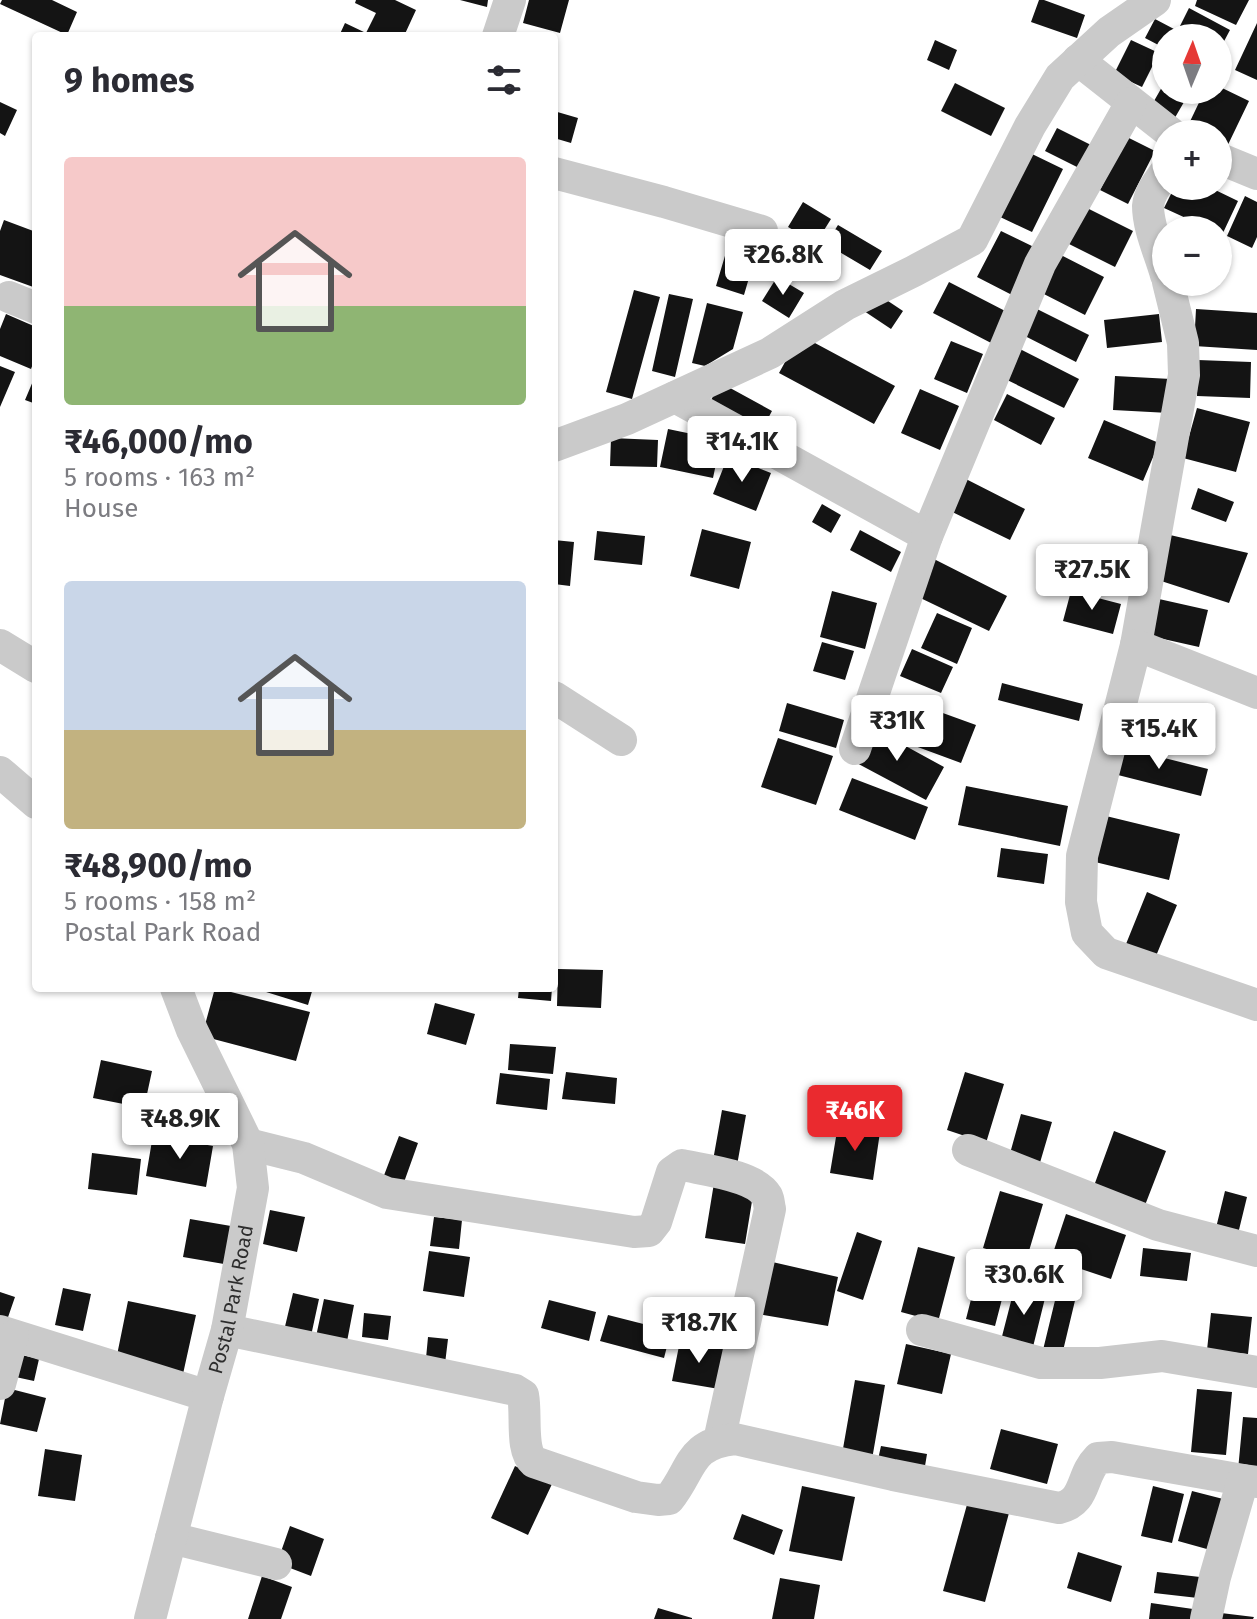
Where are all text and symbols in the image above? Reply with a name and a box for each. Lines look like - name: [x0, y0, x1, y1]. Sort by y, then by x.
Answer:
- north arrow: [1152, 24, 1232, 104]
- map controls: [1152, 24, 1232, 296]
- icon: filters: [482, 58, 526, 102]
- text: 9 homes: [64, 60, 195, 101]
- button: +: [1152, 120, 1232, 200]
- icon: home: [223, 209, 367, 353]
- button: −: [1152, 216, 1232, 296]
- pin: ₹26.8K: [718, 229, 848, 297]
- text: ₹26.8K: [743, 239, 823, 270]
- pin: ₹14.1K: [677, 416, 807, 484]
- text: ₹46,000/mo: [64, 421, 253, 462]
- text: ₹14.1K: [705, 426, 779, 457]
- text: 5 rooms · 163 m²: [64, 462, 255, 493]
- text: House: [64, 493, 138, 524]
- pin: ₹27.5K: [1027, 544, 1157, 612]
- text: ₹27.5K: [1054, 554, 1130, 585]
- icon: home: [223, 633, 367, 777]
- pin: ₹31K: [850, 695, 944, 763]
- pin: ₹15.4K: [1094, 703, 1224, 771]
- text: ₹31K: [869, 705, 925, 736]
- text: ₹15.4K: [1121, 713, 1197, 744]
- text: ₹48,900/mo: [64, 845, 252, 886]
- text: 5 rooms · 158 m²: [64, 886, 256, 917]
- text: Postal Park Road: [64, 917, 261, 948]
- pin: ₹46K: [808, 1085, 902, 1153]
- pin: ₹48.9K: [115, 1093, 245, 1161]
- text: ₹46K: [825, 1095, 885, 1126]
- text: ₹48.9K: [140, 1103, 220, 1134]
- street label: Postal Park Road: [203, 1223, 258, 1377]
- pin: ₹30.6K: [959, 1249, 1089, 1317]
- text: ₹30.6K: [984, 1259, 1064, 1290]
- pin: ₹18.7K: [634, 1297, 764, 1365]
- text: ₹18.7K: [661, 1307, 737, 1338]

